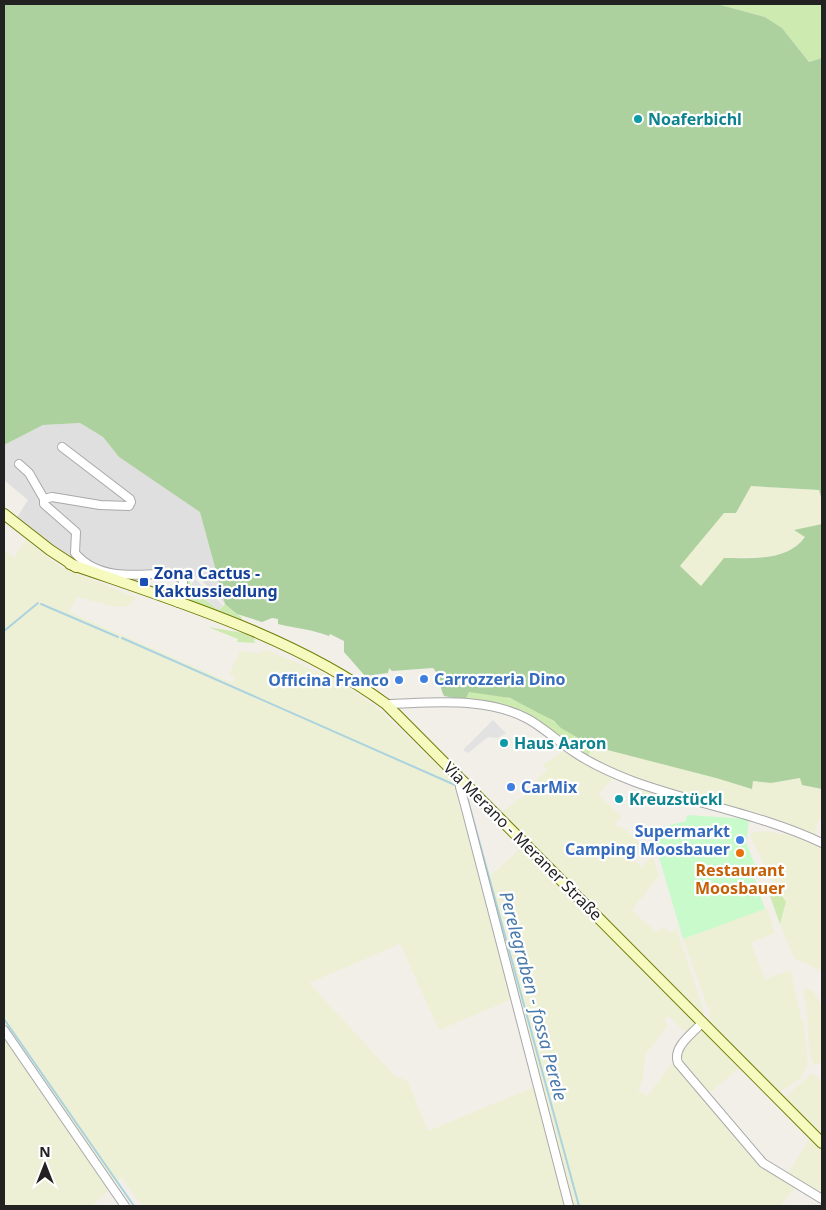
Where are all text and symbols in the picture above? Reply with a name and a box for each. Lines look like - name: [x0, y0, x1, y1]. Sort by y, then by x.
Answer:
- place label: Noaferbichl: [648, 108, 742, 130]
- marker: Noaferbichl: [632, 113, 644, 125]
- place label: Zona Cactus - Kaktussiedlung: [154, 562, 278, 602]
- marker: Zona Cactus - Kaktussiedlung: [138, 576, 150, 588]
- place label: Carrozzeria Dino: [434, 668, 566, 690]
- place label: Officina Franco: [268, 669, 389, 691]
- marker: Carrozzeria Dino: [418, 673, 430, 685]
- marker: Officina Franco: [393, 674, 405, 686]
- place label: Haus Aaron: [514, 732, 606, 754]
- marker: Haus Aaron: [498, 737, 510, 749]
- street label: Via Merano - Meraner Straße: [439, 757, 607, 925]
- place label: CarMix: [521, 776, 578, 798]
- marker: CarMix: [505, 781, 517, 793]
- place label: Kreuzstückl: [629, 788, 723, 810]
- marker: Kreuzstückl: [613, 793, 625, 805]
- place label: Supermarkt Camping Moosbauer: [565, 820, 730, 860]
- marker: Supermarkt Camping Moosbauer: [734, 834, 746, 846]
- marker: Restaurant Moosbauer: [734, 847, 746, 859]
- place label: Restaurant Moosbauer: [695, 859, 785, 899]
- water label: Perelegraben - fossa Perele: [494, 889, 574, 1103]
- north arrow: [20, 1140, 70, 1190]
- text: N: [39, 1142, 51, 1161]

